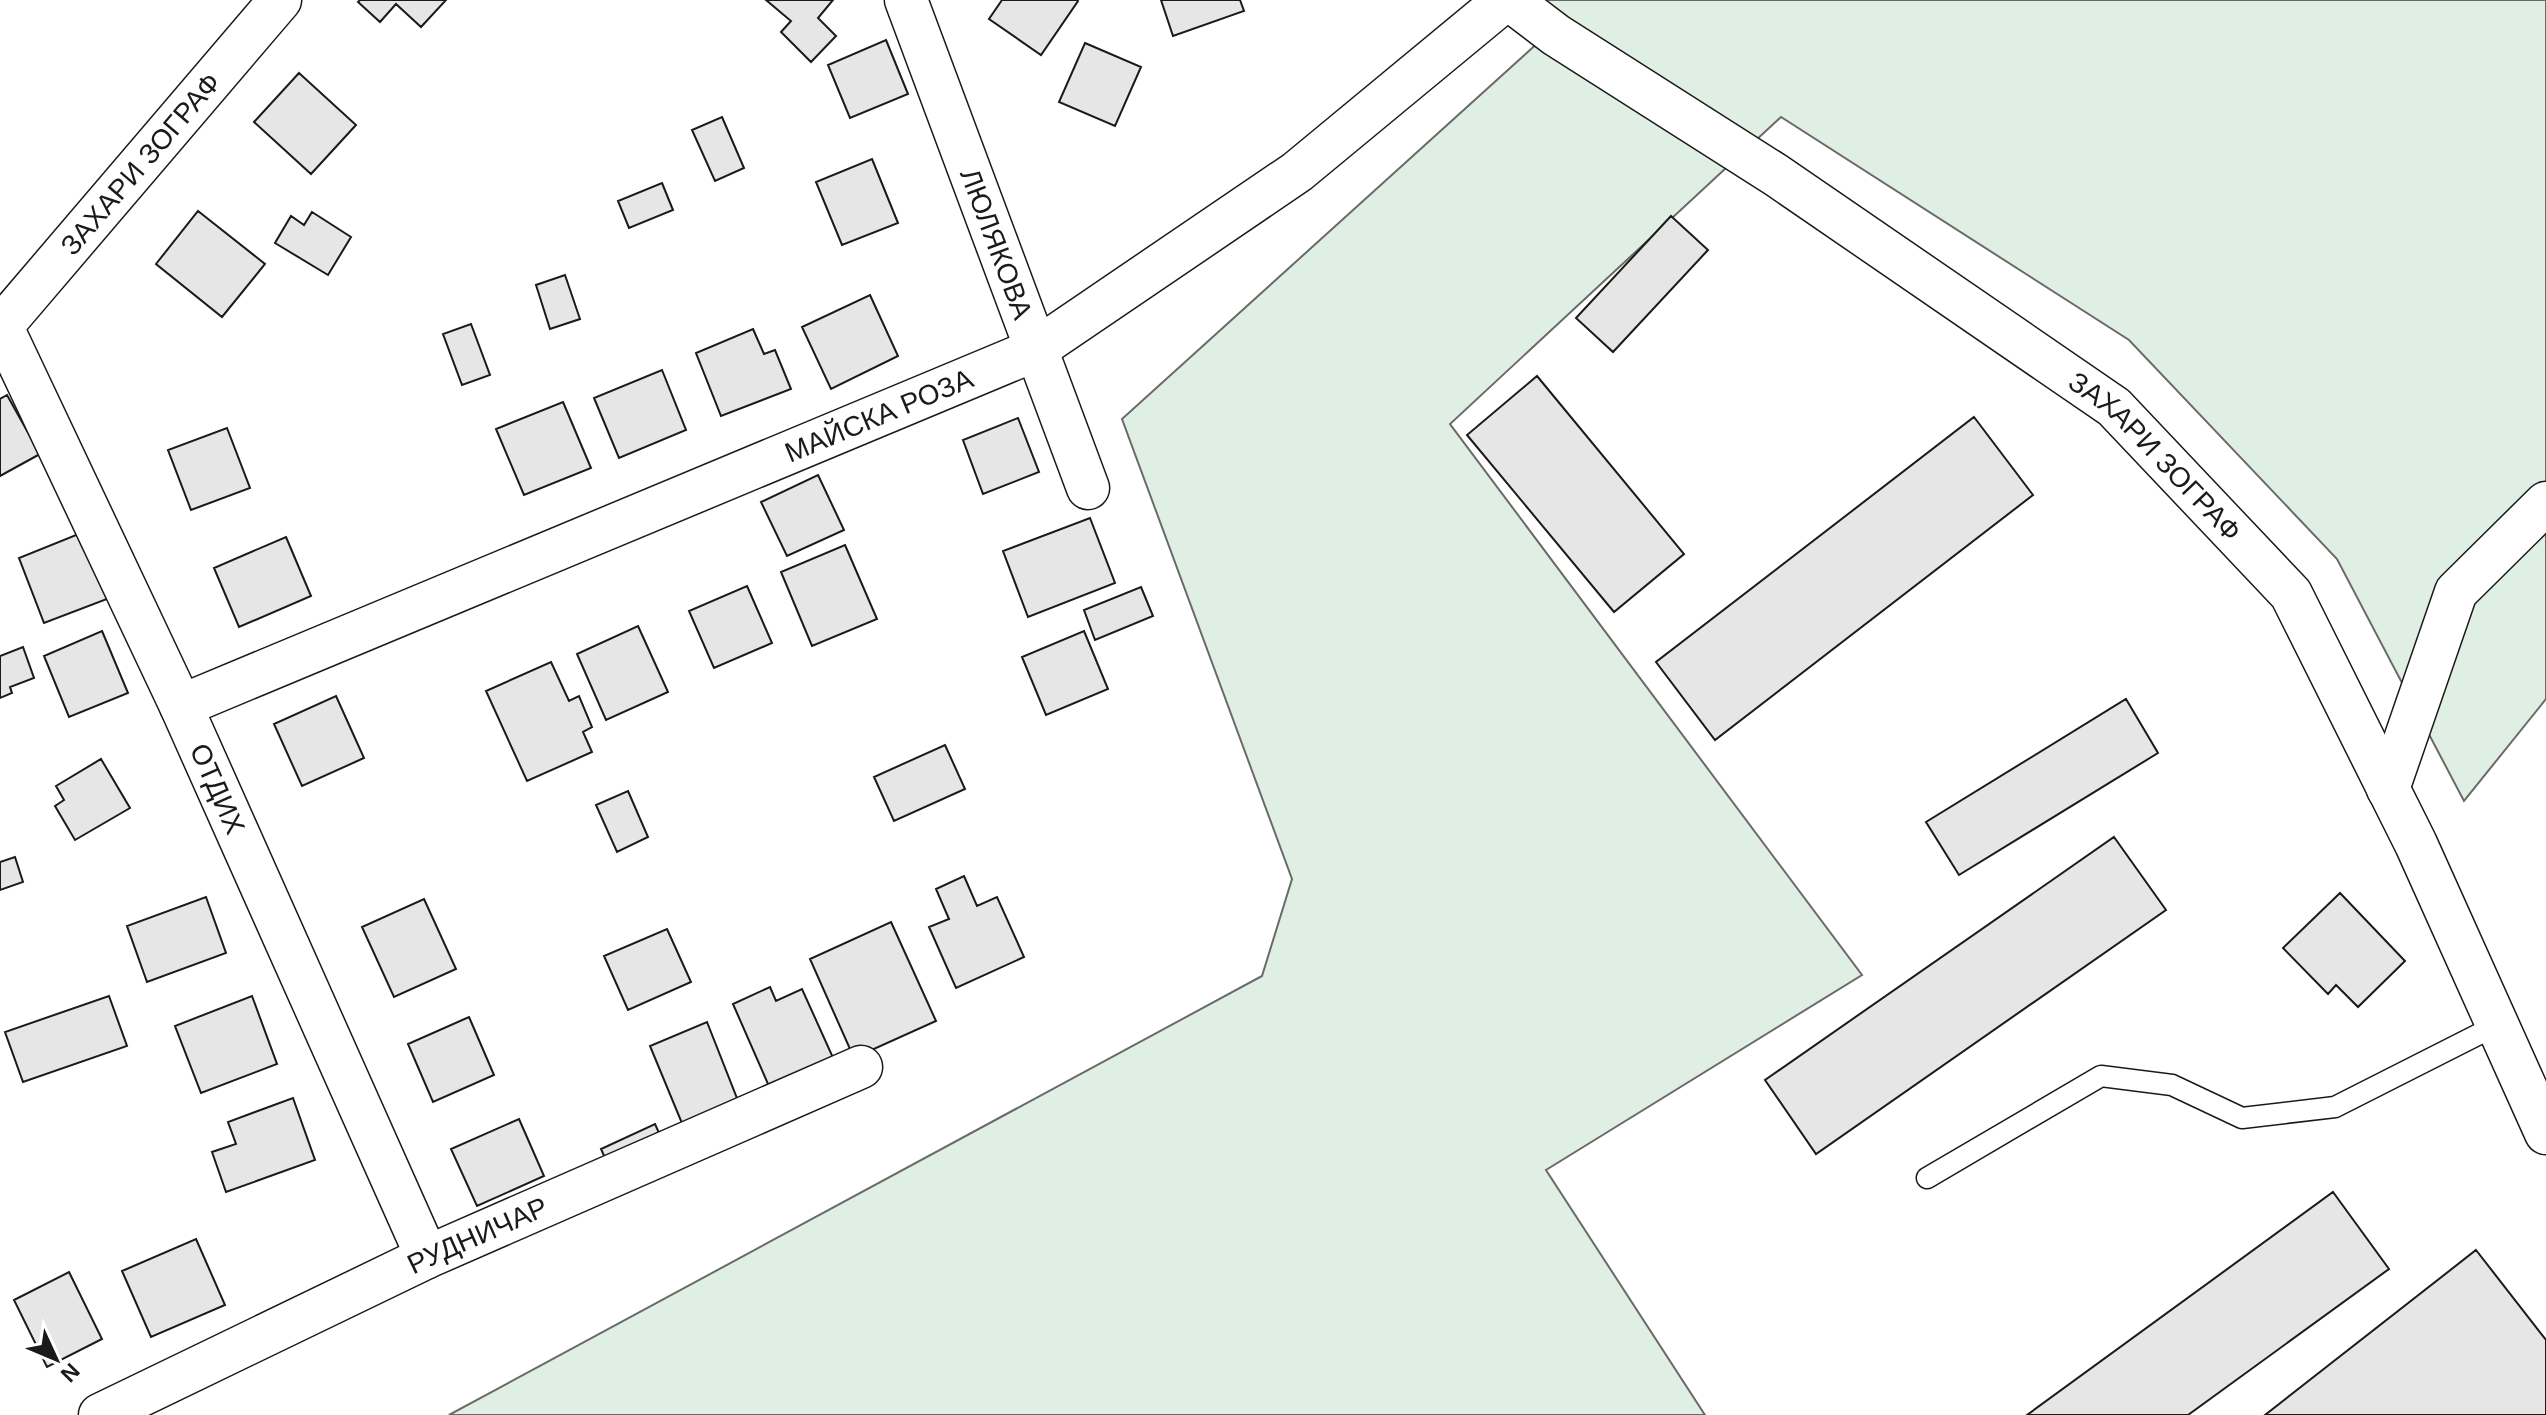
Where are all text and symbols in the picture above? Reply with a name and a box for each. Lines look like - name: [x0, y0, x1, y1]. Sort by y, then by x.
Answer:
- street label: ЗАХАРИ ЗОГРАФ: [54, 67, 226, 261]
- street label: ЛЮЛЯКОВА: [955, 164, 1039, 323]
- street label: МАЙСКА РОЗА: [780, 362, 978, 468]
- street label: ЗАХАРИ ЗОГРАФ: [2063, 365, 2248, 547]
- street label: ОТДИХ: [184, 738, 252, 839]
- street label: РУДНИЧАР: [402, 1191, 552, 1280]
- north arrow: [16, 1319, 96, 1399]
- text: N: [56, 1358, 85, 1387]

